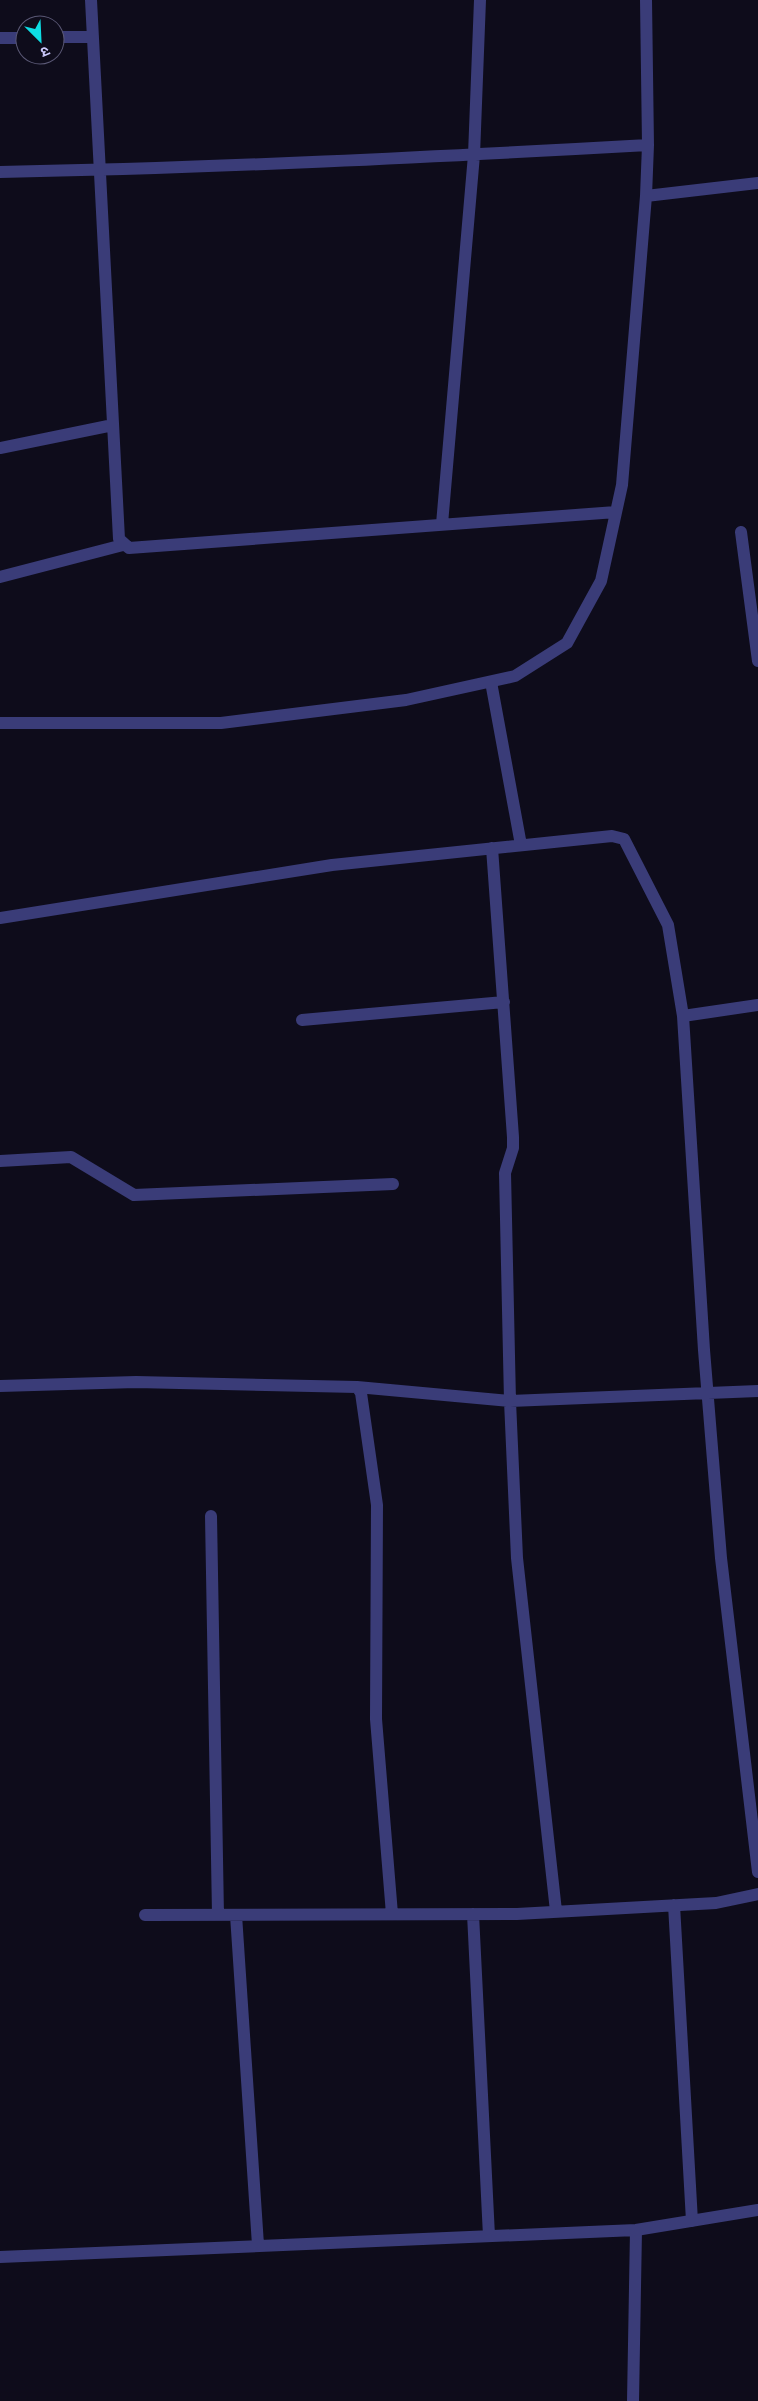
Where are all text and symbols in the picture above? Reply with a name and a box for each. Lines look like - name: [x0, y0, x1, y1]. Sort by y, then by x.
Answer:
- north arrow: [15, 15, 65, 65]
- text: उ: [37, 42, 52, 61]

